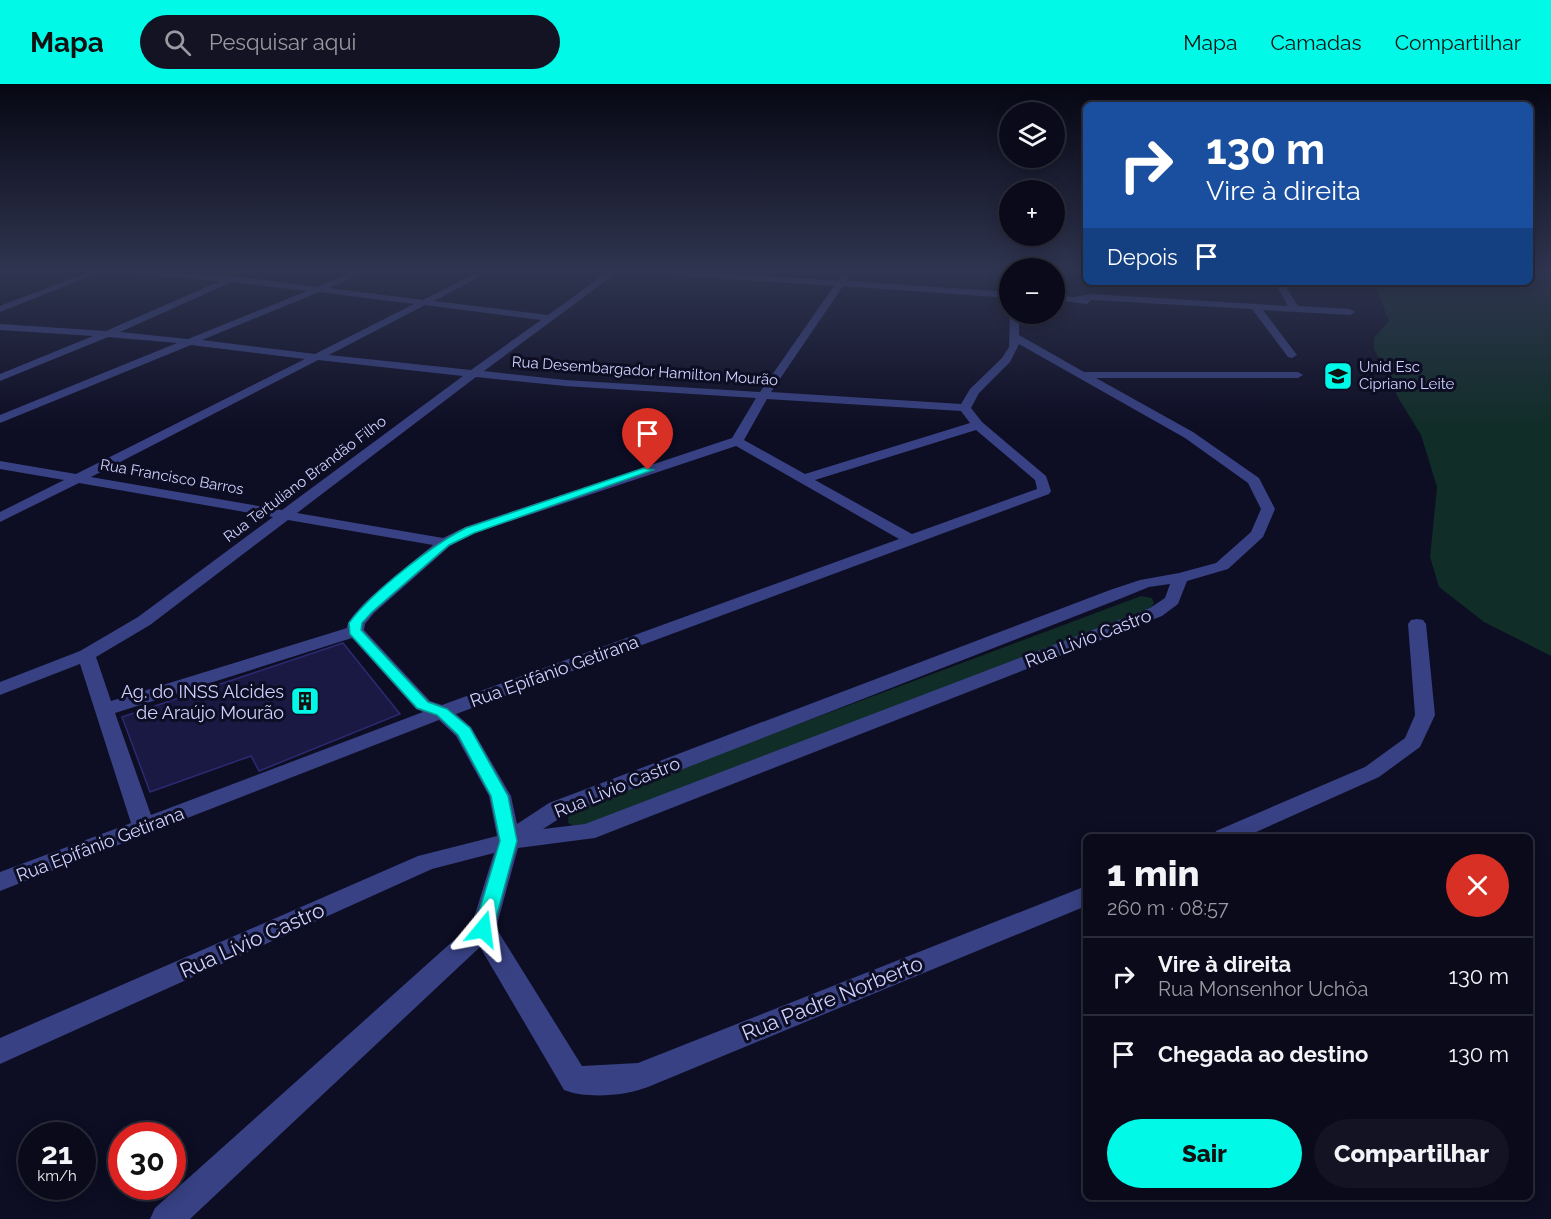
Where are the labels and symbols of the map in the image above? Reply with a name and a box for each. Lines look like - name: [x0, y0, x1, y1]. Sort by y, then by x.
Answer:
- street label: Rua Desembargador Hamilton Mourão: [511, 353, 779, 389]
- place label: Unid Esc Cipriano Leite: [1359, 358, 1455, 393]
- school or university icon: Unid Esc Cipriano Leite: [1322, 360, 1354, 392]
- pin: [622, 408, 673, 470]
- street label: Rua Tertuliano Brandão Filho: [220, 412, 390, 546]
- street label: Rua Francisco Barros: [99, 456, 245, 498]
- street label: Rua Livio Castro: [1022, 604, 1154, 672]
- street label: Rua Epifânio Getirana: [467, 631, 641, 711]
- place label: Ag. do INSS Alcides de Araújo Mourão: [121, 681, 284, 723]
- building icon: Ag. do INSS Alcides de Araújo Mourão: [289, 685, 321, 717]
- street label: Rua Livio Castro: [551, 752, 683, 822]
- street label: Rua Epifânio Getirana: [13, 802, 187, 886]
- street label: Rua Lívio Castro: [176, 897, 328, 983]
- position arrow: [451, 897, 515, 961]
- street label: Rua Padre Norberto: [738, 950, 926, 1046]
- speed limit sign: 30: [108, 1122, 186, 1200]

